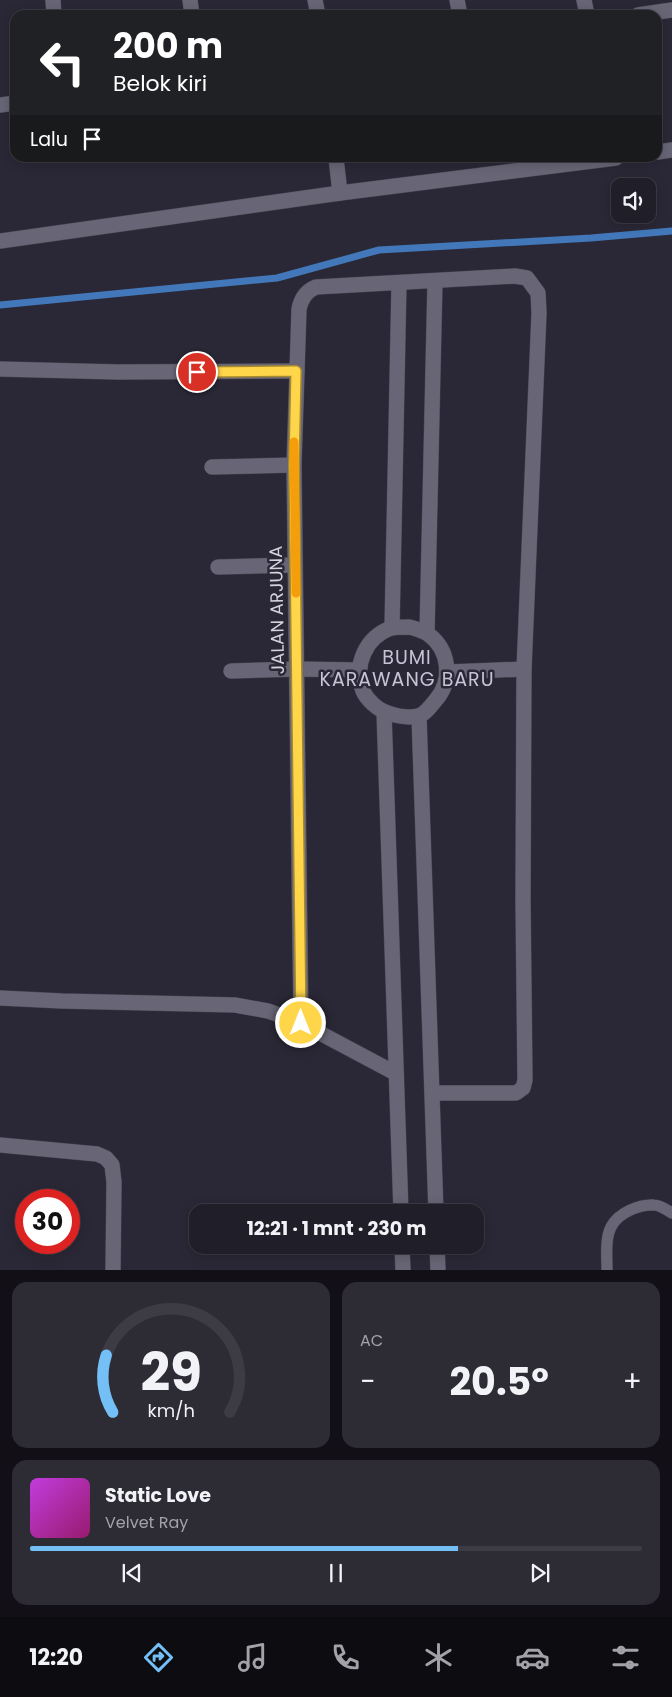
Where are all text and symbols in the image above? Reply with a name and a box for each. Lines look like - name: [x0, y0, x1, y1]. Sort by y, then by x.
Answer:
- text: 200 m: [113, 21, 223, 70]
- icon: left: [30, 30, 95, 95]
- text: Belok kiri: [113, 68, 207, 99]
- icon: arrive: [78, 125, 106, 153]
- text: Lalu: [30, 126, 68, 153]
- map controls: [611, 178, 656, 223]
- button: sound: [611, 178, 656, 223]
- pin: [176, 351, 218, 393]
- icon: arrive: [183, 358, 211, 386]
- street label: JALAN ARJUNA: [263, 546, 290, 675]
- district label: BUMI KARAWANG BARU: [320, 644, 494, 693]
- position arrow: [274, 996, 326, 1048]
- speed limit sign: 30: [15, 1189, 80, 1254]
- text: 12:21 · 1 mnt · 230 m: [247, 1215, 426, 1242]
- text: AC: [360, 1329, 383, 1352]
- text: 29: [140, 1336, 202, 1409]
- text: 20.5°: [449, 1355, 549, 1408]
- text: −: [360, 1362, 375, 1401]
- text: +: [623, 1362, 642, 1401]
- text: km/h: [147, 1398, 195, 1423]
- text: Static Love: [105, 1482, 211, 1509]
- text: Velvet Ray: [105, 1511, 188, 1534]
- icon: previous: [118, 1559, 146, 1587]
- icon: pause: [322, 1559, 350, 1587]
- icon: next: [526, 1559, 554, 1587]
- icon: directions: [141, 1640, 176, 1675]
- icon: music: [235, 1640, 270, 1675]
- icon: phone: [328, 1640, 363, 1675]
- icon: climate: [421, 1640, 456, 1675]
- icon: car: [515, 1640, 550, 1675]
- icon: filters: [608, 1640, 643, 1675]
- text: 12:20: [29, 1642, 83, 1673]

